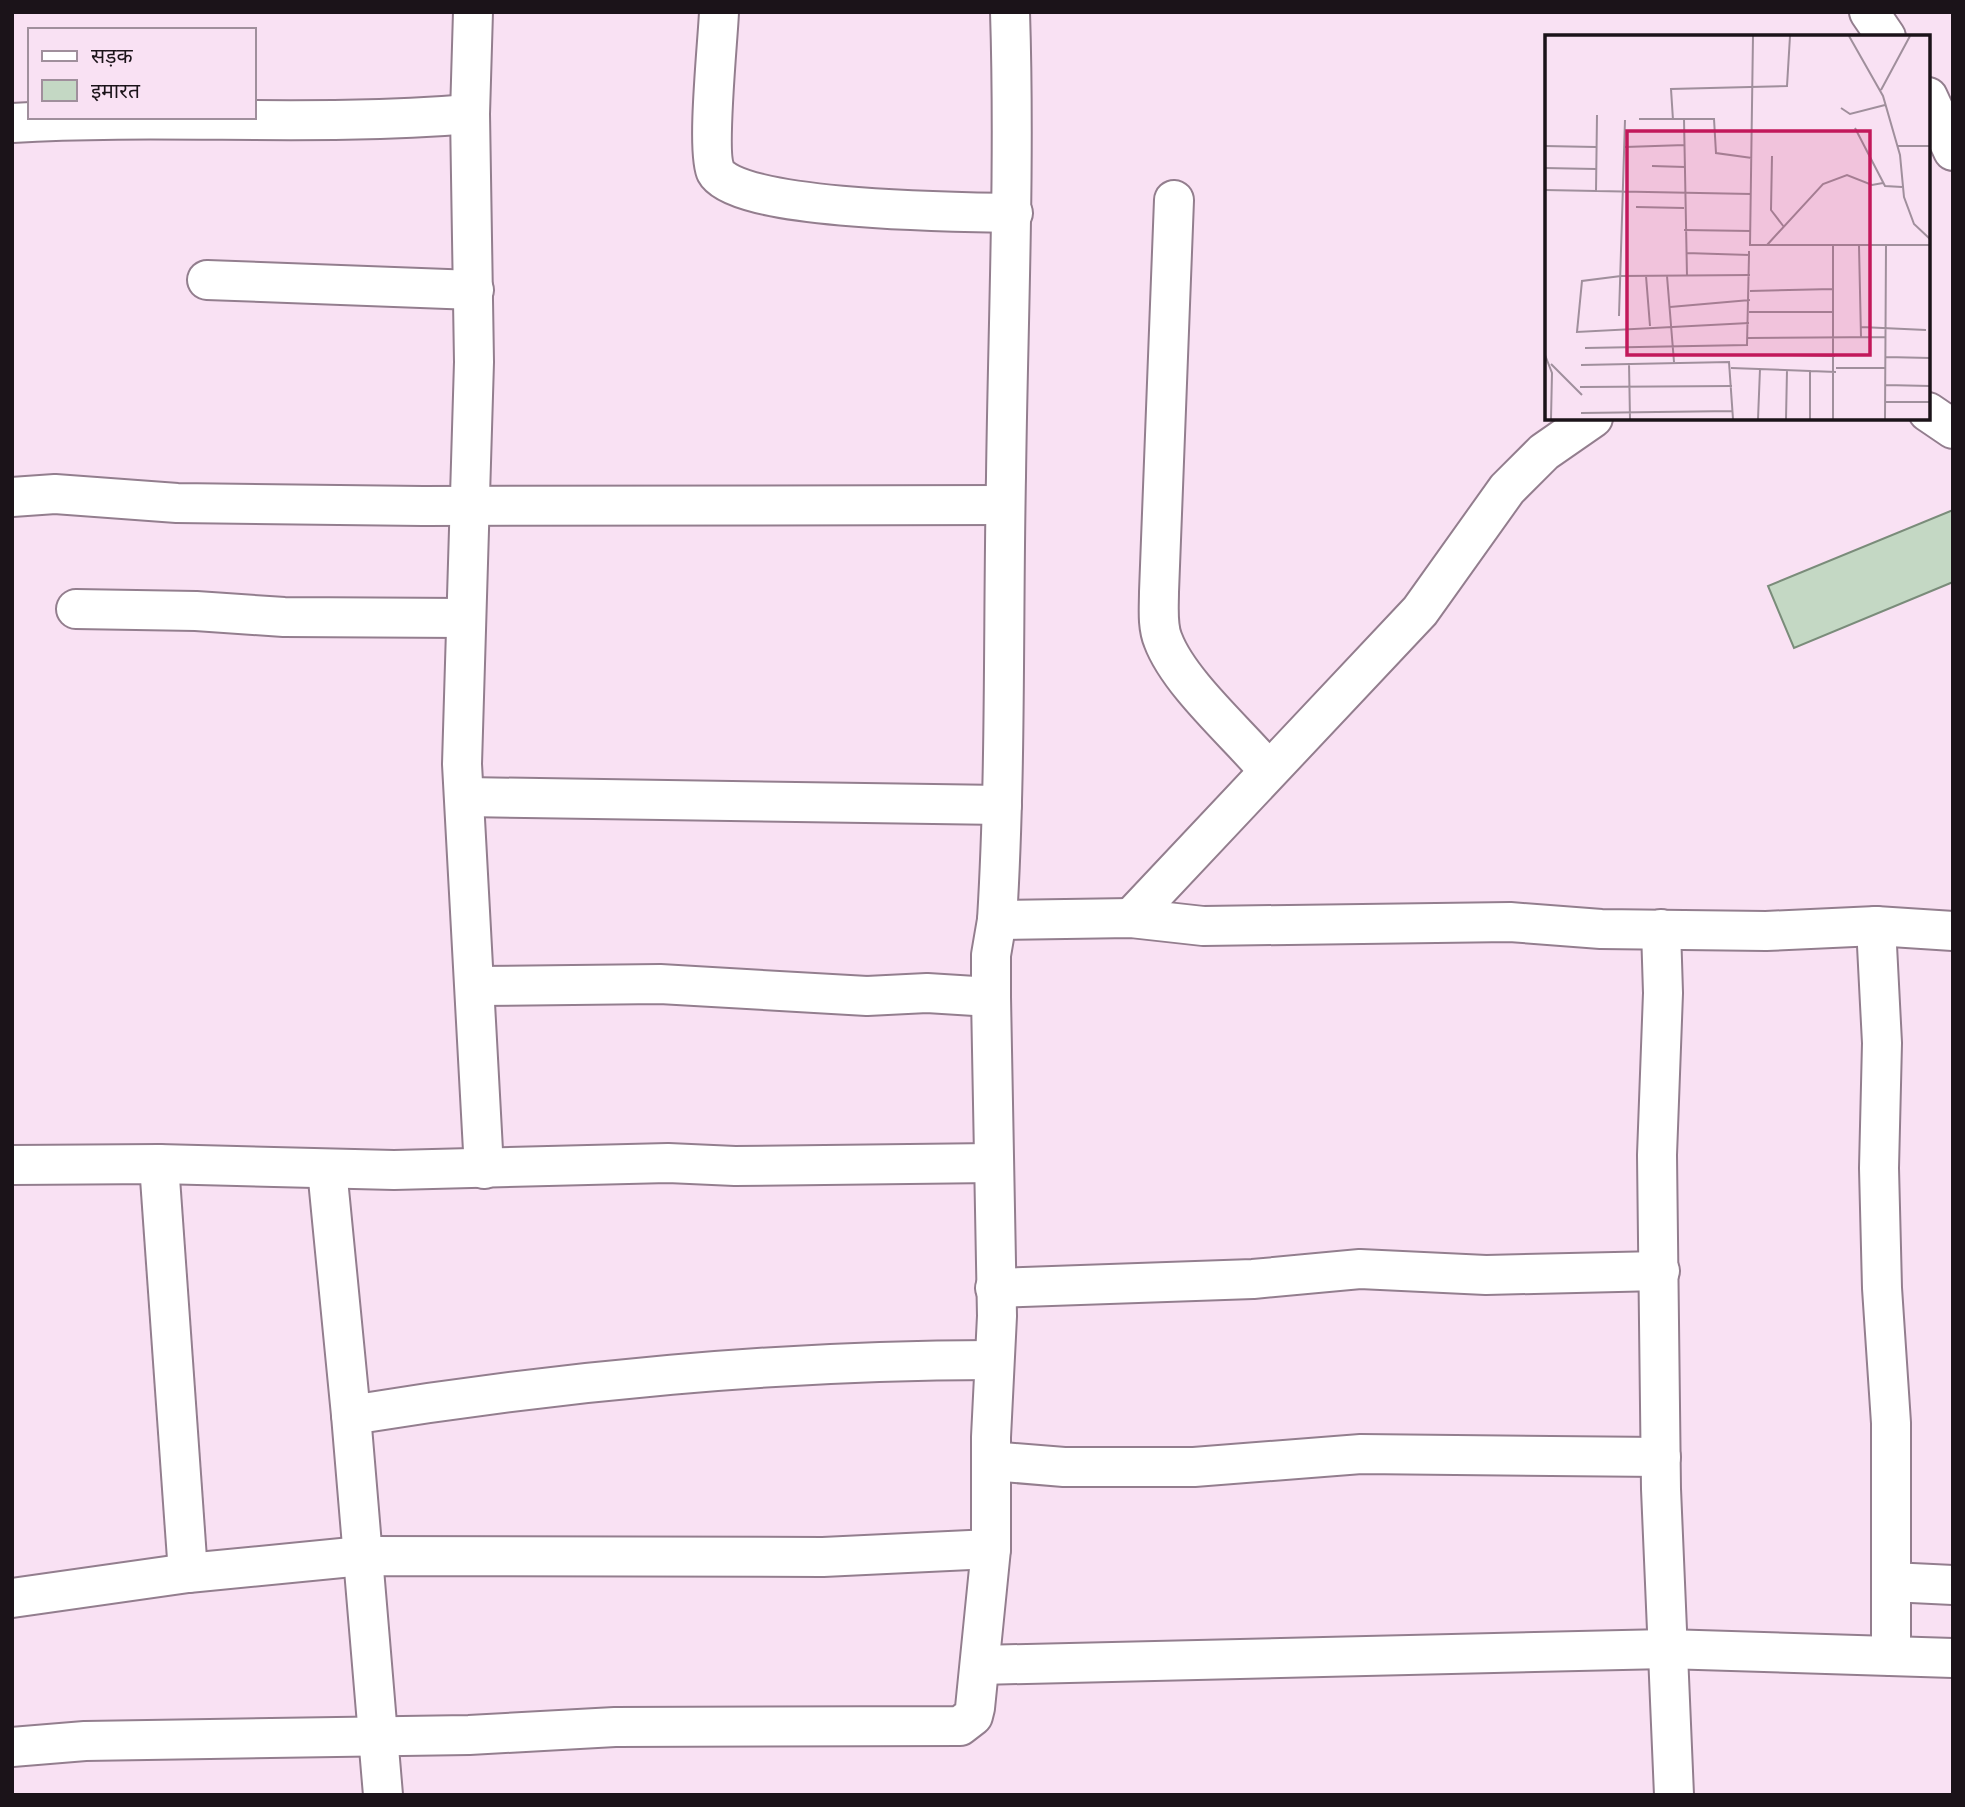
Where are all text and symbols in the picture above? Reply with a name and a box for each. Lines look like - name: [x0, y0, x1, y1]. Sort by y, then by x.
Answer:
- legend: [28, 28, 256, 119]
- inset map: [1545, 35, 1930, 420]
- text: सड़क: [91, 42, 133, 70]
- text: इमारत: [91, 77, 141, 105]

